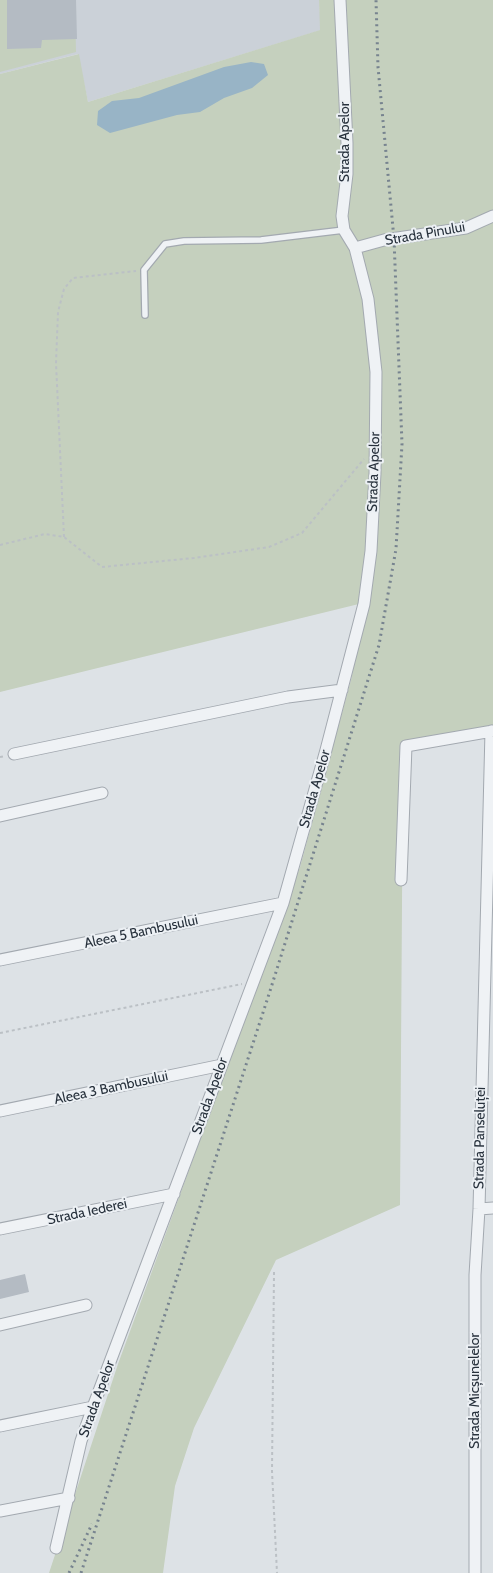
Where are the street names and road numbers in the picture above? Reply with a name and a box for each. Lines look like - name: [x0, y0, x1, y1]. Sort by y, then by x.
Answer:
- street label: Strada Apelor: [337, 102, 353, 182]
- street label: Strada Pinului: [384, 219, 466, 249]
- street label: Strada Apelor: [364, 432, 384, 512]
- street label: Strada Apelor: [296, 748, 334, 830]
- street label: Aleea 5 Bambusului: [83, 912, 199, 952]
- street label: Strada Apelor: [188, 1055, 232, 1137]
- street label: Aleea 3 Bambusului: [53, 1068, 169, 1108]
- street label: Strada Panseluței: [471, 1087, 489, 1189]
- street label: Strada Iederei: [46, 1195, 128, 1229]
- street label: Strada Micșunelelor: [467, 1333, 483, 1449]
- street label: Strada Apelor: [75, 1358, 119, 1440]

